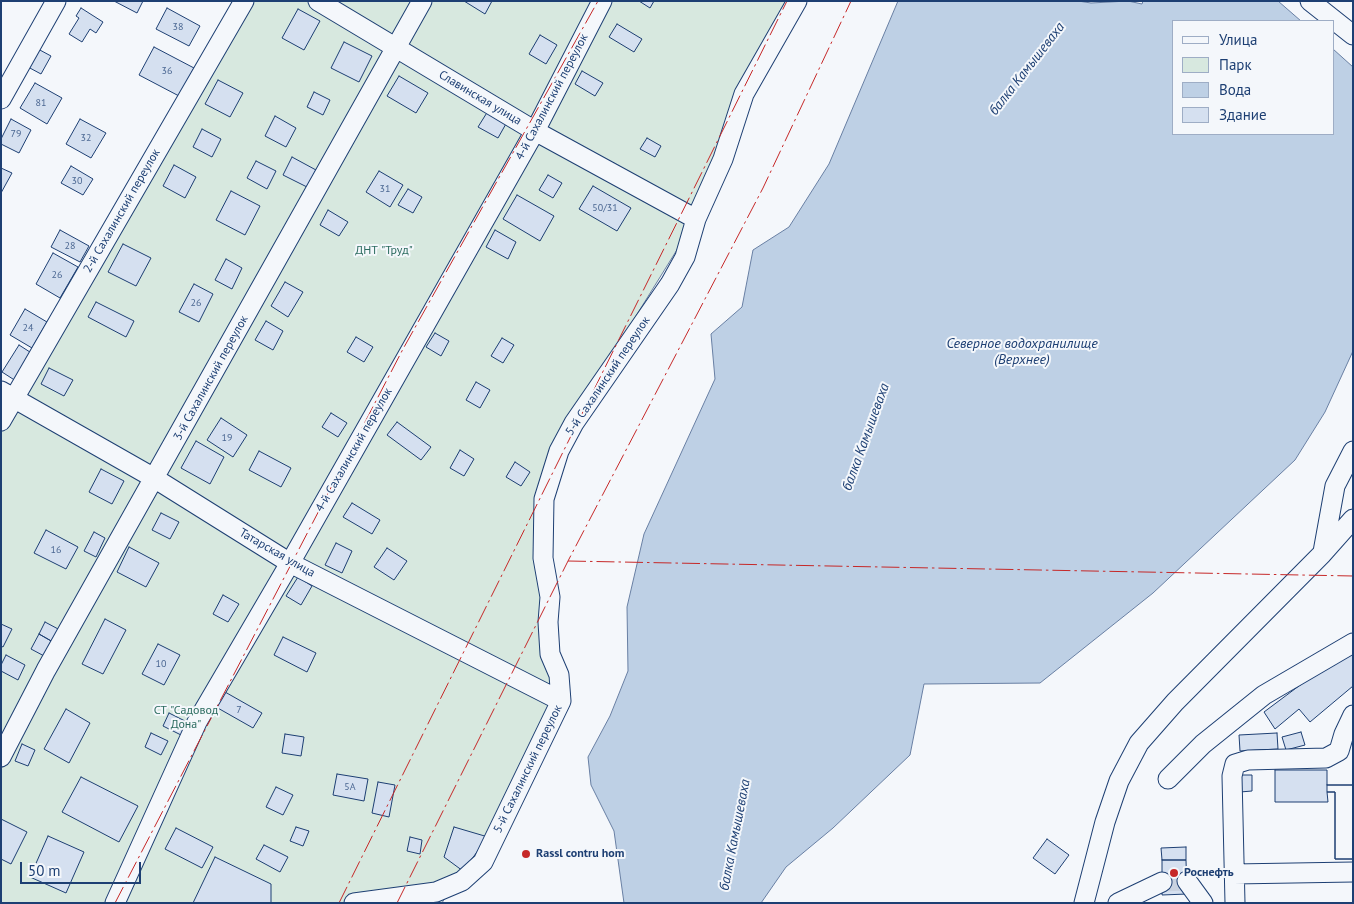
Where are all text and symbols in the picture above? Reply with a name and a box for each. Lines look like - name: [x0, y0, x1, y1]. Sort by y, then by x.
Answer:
- water label: балка Камышеваха: [986, 19, 1068, 119]
- legend: [1172, 20, 1334, 135]
- house number: 38: [173, 21, 183, 33]
- text: Улица: [1219, 30, 1257, 49]
- street label: 4-й Сахалинский переулок: [513, 32, 591, 162]
- text: Парк: [1219, 55, 1252, 74]
- house number: 36: [162, 65, 172, 77]
- street label: Славинская улица: [436, 68, 524, 128]
- text: Вода: [1219, 80, 1251, 99]
- house number: 81: [36, 97, 46, 109]
- text: Здание: [1219, 105, 1267, 124]
- house number: 79: [11, 128, 21, 140]
- house number: 32: [81, 132, 91, 144]
- street label: 2-й Сахалинский переулок: [81, 147, 163, 275]
- house number: 30: [72, 175, 82, 187]
- house number: 31: [380, 183, 390, 195]
- house number: 50/31: [592, 202, 618, 214]
- house number: 28: [65, 240, 75, 252]
- park label: ДНТ "Труд": [355, 244, 413, 258]
- house number: 26: [52, 269, 62, 281]
- house number: 26: [191, 297, 201, 309]
- street label: 3-й Сахалинский переулок: [171, 313, 251, 443]
- street label: 5-й Сахалинский переулок: [563, 314, 653, 438]
- house number: 24: [23, 322, 33, 334]
- water label: Северное водохранилище (Верхнее): [946, 336, 1098, 368]
- water label: балка Камышеваха: [839, 381, 893, 493]
- street label: 4-й Сахалинский переулок: [313, 386, 395, 514]
- house number: 19: [222, 432, 232, 444]
- street label: Татарская улица: [237, 526, 317, 580]
- house number: 16: [51, 544, 61, 556]
- house number: 10: [156, 658, 166, 670]
- street label: 5-й Сахалинский переулок: [491, 703, 565, 835]
- park label: СТ "Садовод Дона": [154, 704, 218, 732]
- house number: 7: [236, 704, 242, 716]
- water label: балка Камышеваха: [716, 778, 754, 892]
- house number: 5А: [344, 781, 356, 793]
- place label: Rassl contru hom: [536, 847, 624, 861]
- marker: Rassl contru hom: [520, 848, 532, 860]
- scale bar: [22, 852, 144, 884]
- text: 50 m: [28, 861, 61, 880]
- place label: Роснефть: [1184, 866, 1234, 880]
- marker: Роснефть: [1168, 867, 1180, 879]

